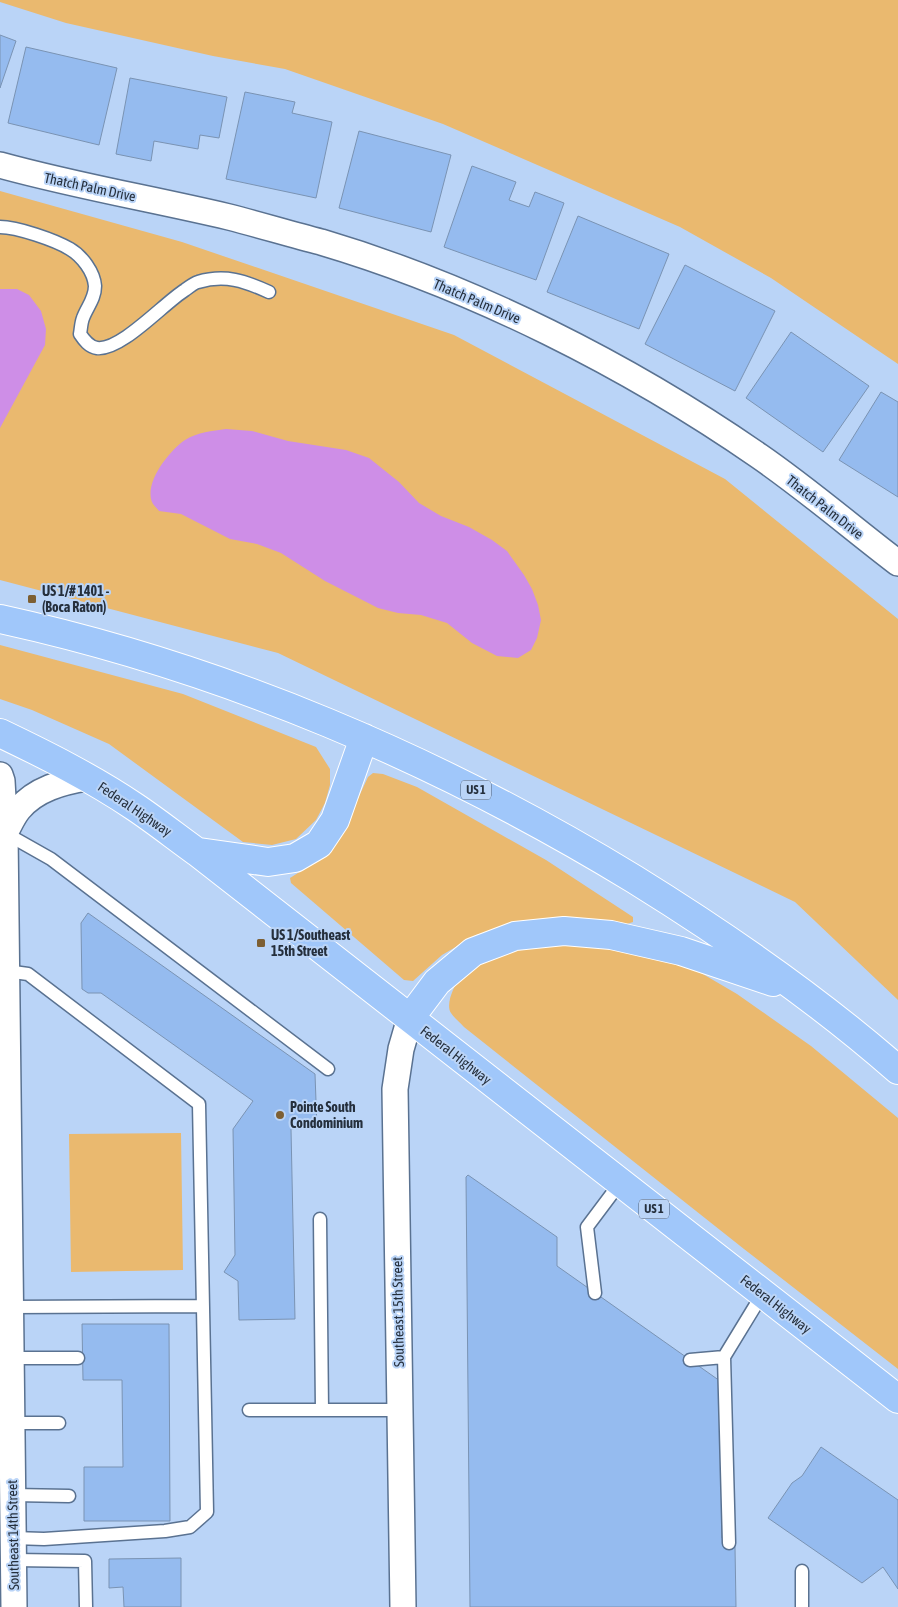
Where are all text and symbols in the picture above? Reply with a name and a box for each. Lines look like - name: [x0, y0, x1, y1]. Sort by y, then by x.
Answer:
- street label: Thatch Palm Drive: [43, 170, 137, 204]
- street label: Thatch Palm Drive: [431, 275, 523, 327]
- street label: Thatch Palm Drive: [783, 472, 867, 542]
- place label: US 1/# 1401 - (Boca Raton): [42, 583, 110, 615]
- marker: US 1/# 1401 - (Boca Raton): [26, 593, 38, 605]
- street label: Federal Highway: [95, 779, 175, 840]
- road number: US 1: [461, 780, 491, 800]
- place label: US 1/Southeast 15th Street: [271, 927, 350, 959]
- marker: US 1/Southeast 15th Street: [255, 937, 267, 949]
- street label: Federal Highway: [417, 1022, 495, 1088]
- place label: Pointe South Condominium: [290, 1099, 363, 1131]
- marker: Pointe South Condominium: [274, 1109, 286, 1121]
- road number: US 1: [639, 1200, 669, 1218]
- street label: Southeast 15th Street: [389, 1257, 407, 1367]
- street label: Federal Highway: [737, 1271, 815, 1337]
- street label: Southeast 14th Street: [4, 1480, 22, 1590]

